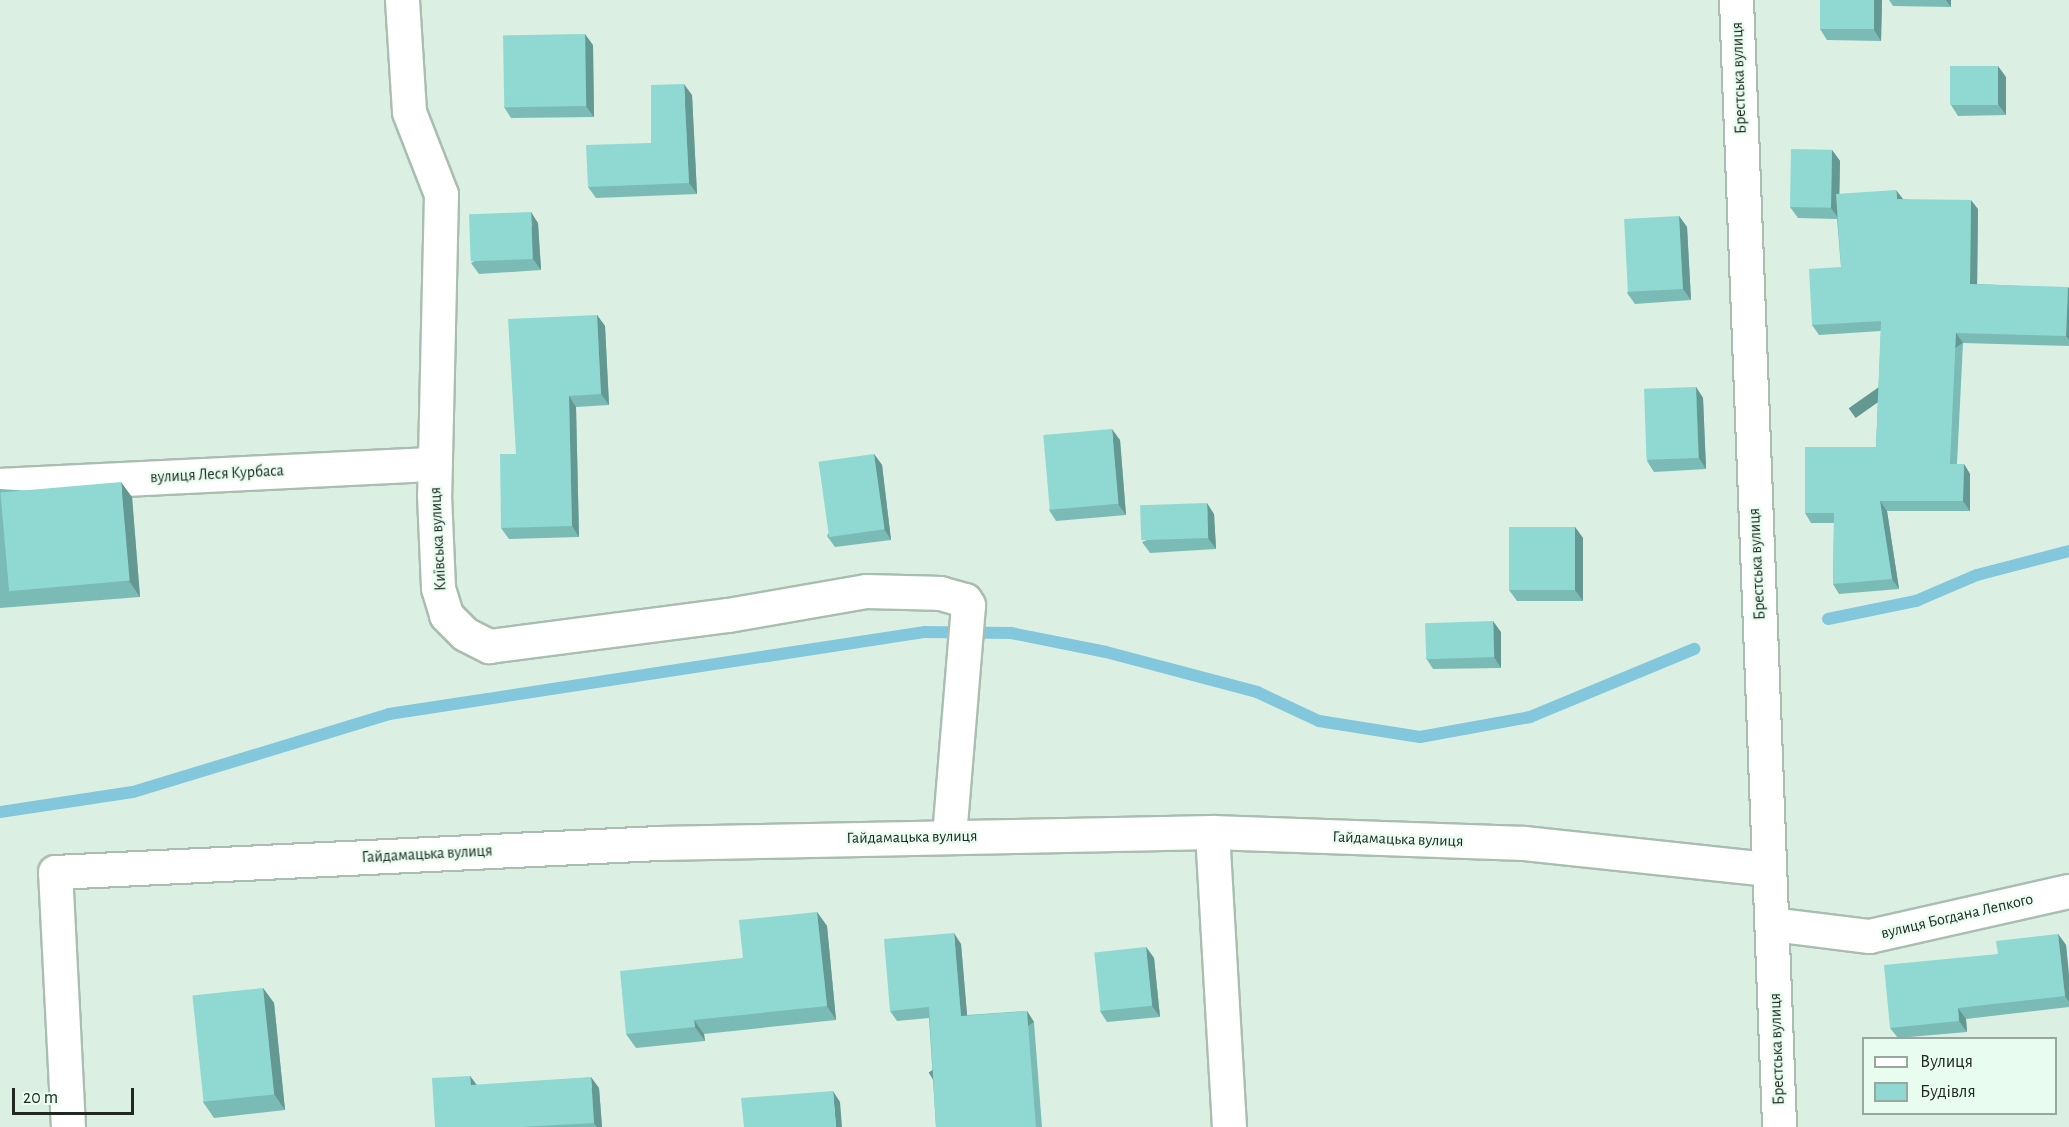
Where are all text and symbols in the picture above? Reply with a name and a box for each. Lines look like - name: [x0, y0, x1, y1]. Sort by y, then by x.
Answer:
- street label: Брестська вулиця: [1727, 22, 1751, 134]
- street label: вулиця Леся Курбаса: [150, 461, 284, 487]
- street label: Київська вулиця: [426, 487, 450, 591]
- street label: Брестська вулиця: [1744, 508, 1770, 620]
- street label: Гайдамацька вулиця: [846, 826, 978, 848]
- street label: Гайдамацька вулиця: [1332, 827, 1464, 851]
- street label: Гайдамацька вулиця: [361, 841, 493, 867]
- street label: вулиця Богдана Лепкого: [1879, 889, 2035, 943]
- street label: Брестська вулиця: [1765, 993, 1789, 1105]
- legend: [1862, 1037, 2057, 1115]
- text: Вулиця: [1920, 1053, 1973, 1071]
- scale bar: [15, 1076, 136, 1114]
- text: Будівля: [1920, 1083, 1976, 1101]
- text: 20 m: [23, 1089, 58, 1107]

